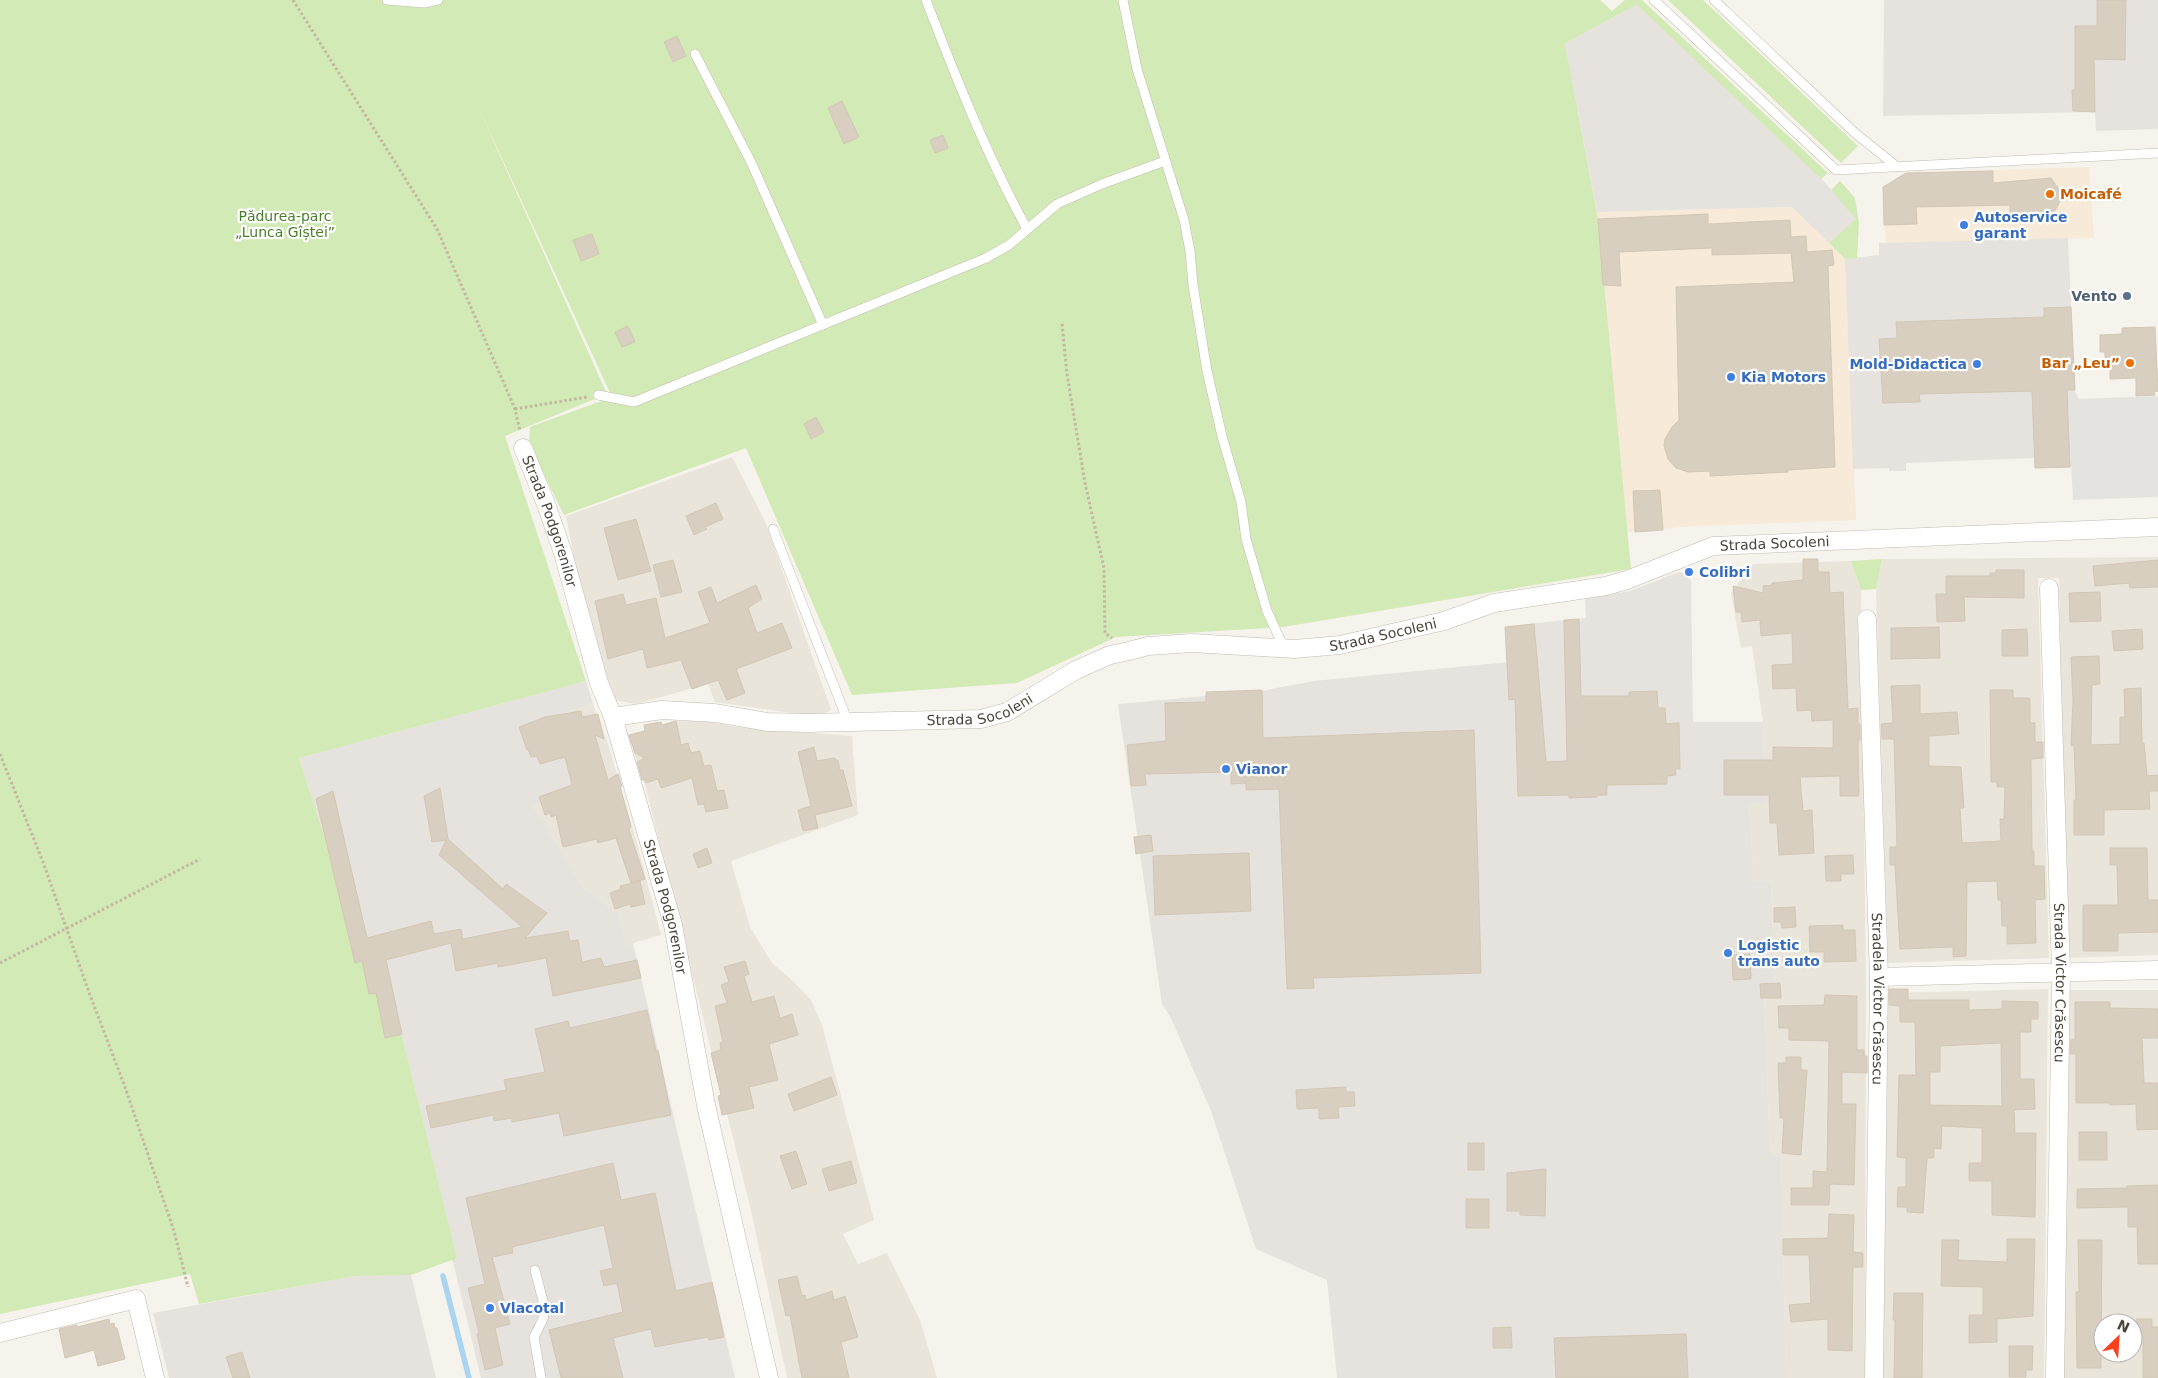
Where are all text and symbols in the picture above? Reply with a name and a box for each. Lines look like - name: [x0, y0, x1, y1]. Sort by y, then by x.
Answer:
- place label: Moicafé: [2060, 186, 2122, 202]
- marker: Moicafé: [2044, 188, 2056, 200]
- park label: Pădurea-parc „Lunca Gîștei”: [235, 208, 335, 241]
- place label: Autoservice garant: [1974, 209, 2068, 241]
- marker: Autoservice garant: [1958, 219, 1970, 231]
- place label: Vento: [2071, 288, 2117, 304]
- marker: Vento: [2121, 290, 2133, 302]
- place label: Bar „Leu”: [2041, 355, 2120, 371]
- place label: Mold-Didactica: [1849, 356, 1967, 372]
- marker: Bar „Leu”: [2124, 357, 2136, 369]
- marker: Mold-Didactica: [1971, 358, 1983, 370]
- place label: Kia Motors: [1741, 369, 1826, 385]
- marker: Kia Motors: [1725, 371, 1737, 383]
- street label: Strada Podgorenilor: [519, 453, 580, 589]
- street label: Strada Socoleni: [1720, 533, 1830, 554]
- place label: Colibri: [1699, 564, 1750, 580]
- marker: Colibri: [1683, 566, 1695, 578]
- street label: Strada Socoleni: [1329, 615, 1438, 654]
- street label: Strada Socoleni: [927, 690, 1036, 728]
- place label: Vianor: [1236, 761, 1287, 777]
- marker: Vianor: [1220, 763, 1232, 775]
- street label: Strada Podgorenilor: [641, 837, 690, 976]
- street label: Strada Victor Crăsescu: [2051, 903, 2069, 1063]
- street label: Stradela Victor Crăsescu: [1869, 912, 1887, 1085]
- place label: Logistic trans auto: [1738, 937, 1820, 969]
- marker: Logistic trans auto: [1722, 947, 1734, 959]
- place label: Vlacotal: [500, 1300, 564, 1316]
- marker: Vlacotal: [484, 1302, 496, 1314]
- north arrow: [2093, 1313, 2143, 1363]
- text: N: [2115, 1316, 2132, 1336]

